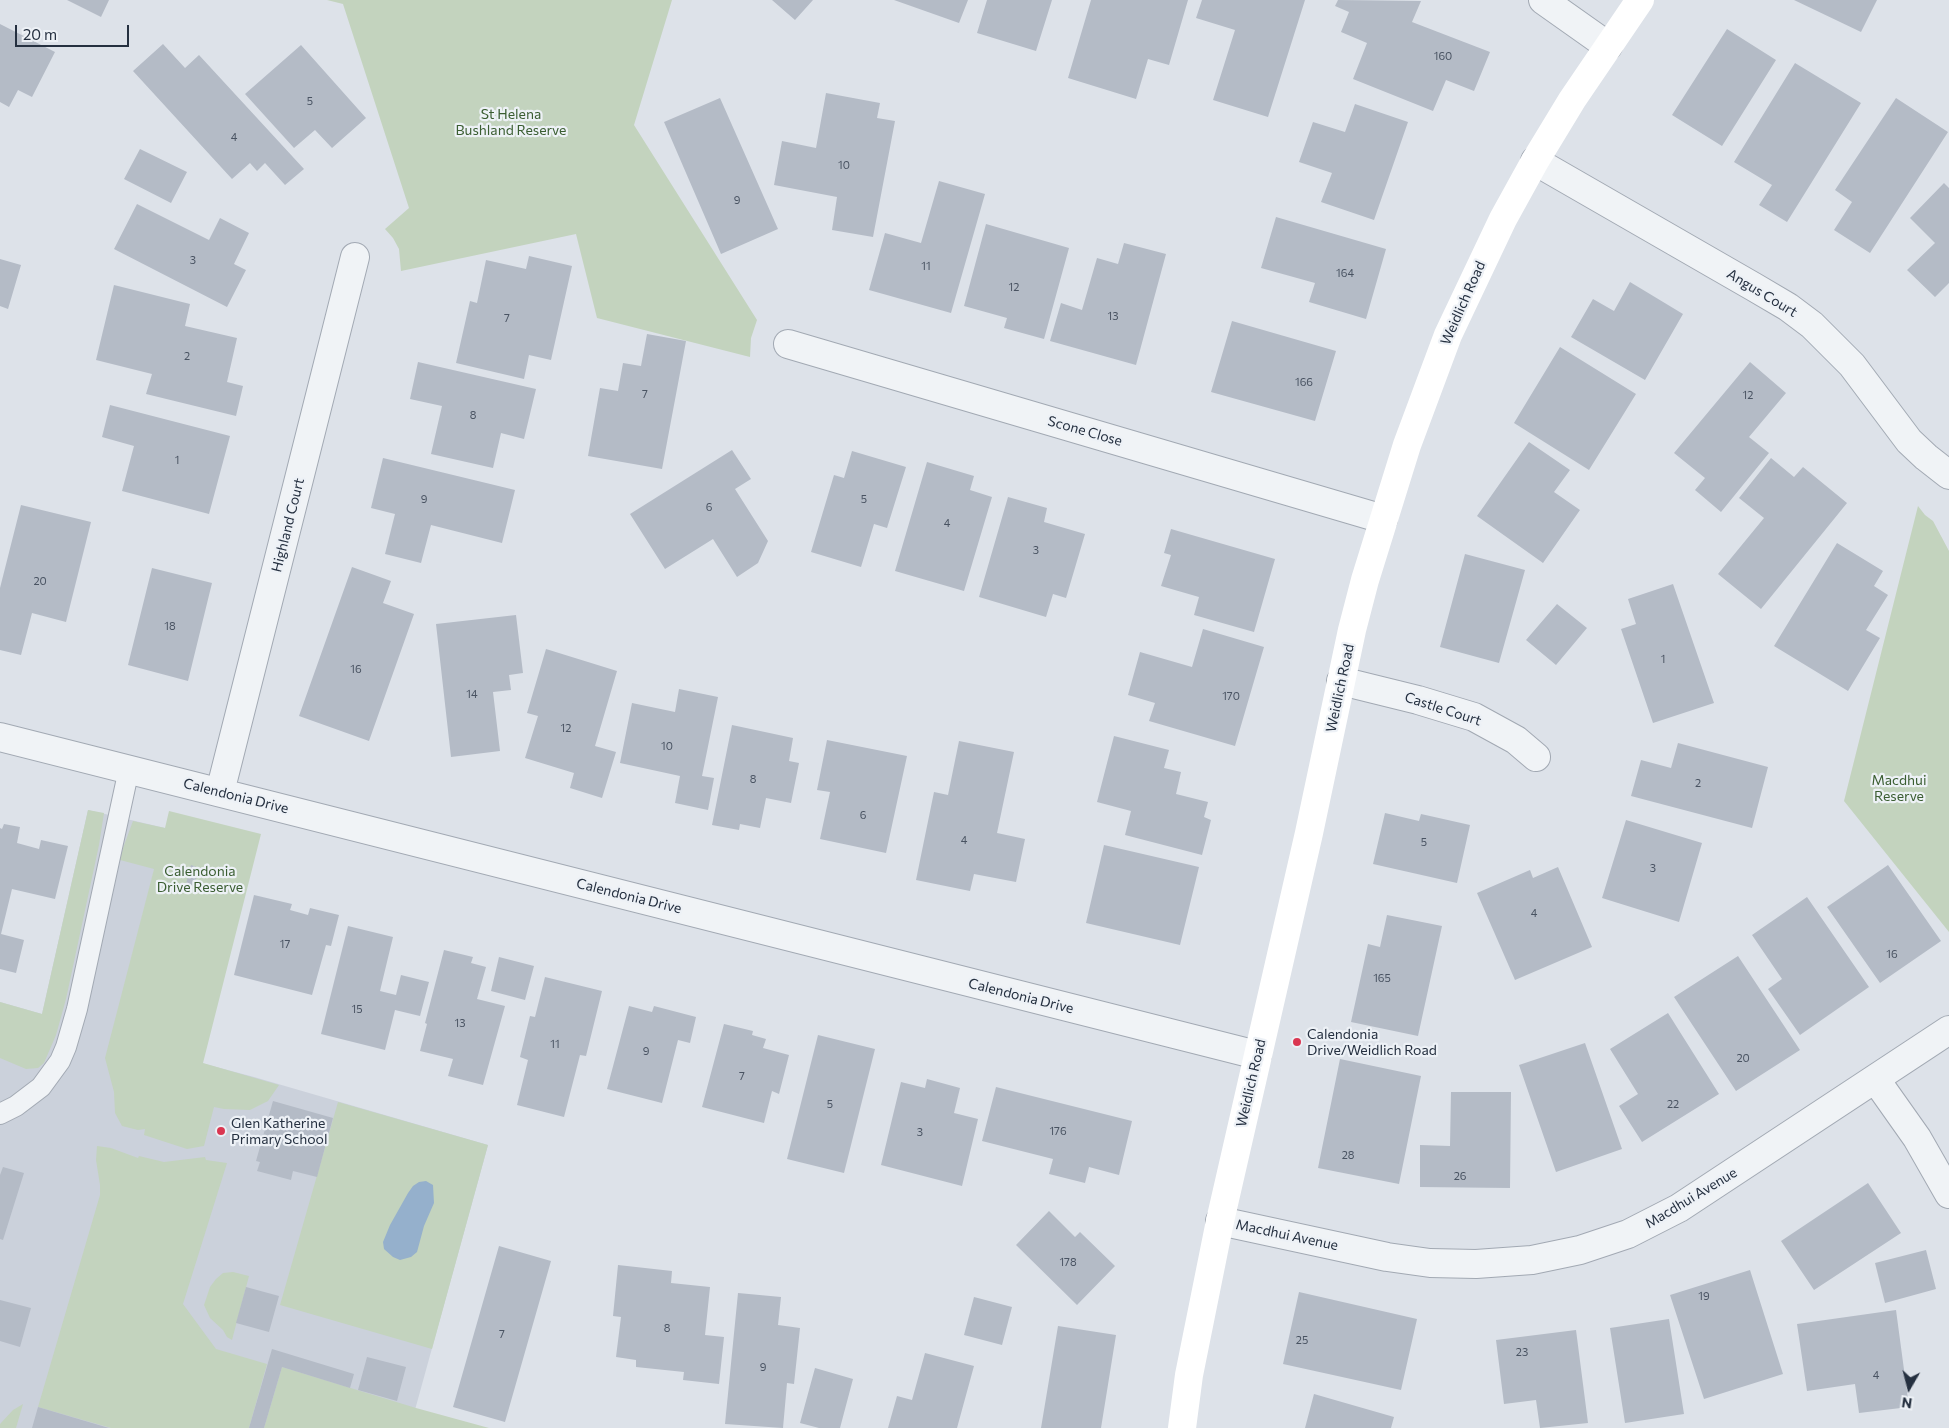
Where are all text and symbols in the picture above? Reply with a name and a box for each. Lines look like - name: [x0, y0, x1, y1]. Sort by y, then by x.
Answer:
- scale bar: [18, 15, 131, 47]
- text: 20 m: [23, 25, 57, 43]
- house number: 160: [1434, 49, 1452, 63]
- house number: 5: [307, 94, 313, 108]
- park label: St Helena Bushland Reserve: [456, 106, 566, 138]
- house number: 4: [231, 130, 237, 144]
- house number: 10: [838, 158, 850, 172]
- house number: 9: [734, 193, 740, 207]
- house number: 3: [190, 253, 196, 267]
- house number: 11: [921, 259, 931, 273]
- street label: Weidlich Road: [1437, 259, 1489, 347]
- street label: Angus Court: [1724, 265, 1800, 321]
- house number: 164: [1336, 266, 1354, 280]
- house number: 12: [1009, 280, 1019, 294]
- house number: 13: [1108, 309, 1118, 323]
- house number: 7: [504, 311, 510, 325]
- house number: 2: [184, 349, 190, 363]
- house number: 166: [1295, 375, 1313, 389]
- house number: 7: [642, 387, 648, 401]
- house number: 12: [1743, 388, 1753, 402]
- house number: 8: [470, 408, 476, 422]
- street label: Scone Close: [1046, 412, 1124, 450]
- house number: 1: [175, 453, 179, 467]
- street label: Highland Court: [268, 476, 308, 574]
- house number: 9: [421, 492, 427, 506]
- house number: 5: [861, 492, 867, 506]
- house number: 6: [706, 500, 712, 514]
- house number: 4: [944, 516, 950, 530]
- house number: 3: [1033, 543, 1039, 557]
- house number: 20: [33, 574, 47, 588]
- house number: 18: [164, 619, 176, 633]
- street label: Weidlich Road: [1322, 642, 1358, 734]
- house number: 1: [1661, 652, 1665, 666]
- house number: 16: [350, 662, 362, 676]
- house number: 14: [466, 687, 478, 701]
- house number: 170: [1222, 689, 1240, 703]
- street label: Castle Court: [1402, 689, 1484, 729]
- house number: 12: [561, 721, 571, 735]
- house number: 10: [661, 739, 673, 753]
- house number: 8: [750, 772, 756, 786]
- park label: Macdhui Reserve: [1871, 772, 1927, 804]
- street label: Calendonia Drive: [182, 775, 290, 817]
- house number: 2: [1695, 776, 1701, 790]
- house number: 6: [860, 808, 866, 822]
- house number: 4: [961, 833, 967, 847]
- house number: 5: [1421, 835, 1427, 849]
- house number: 3: [1650, 861, 1656, 875]
- park label: Calendonia Drive Reserve: [157, 863, 243, 896]
- street label: Calendonia Drive: [575, 875, 683, 917]
- house number: 4: [1531, 906, 1537, 920]
- house number: 17: [280, 937, 290, 951]
- house number: 16: [1886, 947, 1898, 961]
- house number: 165: [1373, 971, 1391, 985]
- street label: Calendonia Drive: [967, 975, 1075, 1017]
- house number: 15: [351, 1002, 363, 1016]
- house number: 13: [455, 1016, 465, 1030]
- place label: Calendonia Drive/Weidlich Road: [1307, 1026, 1437, 1058]
- marker: Calendonia Drive/Weidlich Road: [1291, 1036, 1303, 1048]
- house number: 11: [550, 1037, 560, 1051]
- street label: Weidlich Road: [1233, 1037, 1269, 1129]
- house number: 9: [643, 1044, 649, 1058]
- house number: 20: [1736, 1051, 1750, 1065]
- house number: 7: [739, 1069, 745, 1083]
- house number: 5: [827, 1097, 833, 1111]
- house number: 22: [1667, 1097, 1679, 1111]
- place label: Glen Katherine Primary School: [231, 1115, 327, 1148]
- house number: 176: [1049, 1124, 1067, 1138]
- marker: Glen Katherine Primary School: [215, 1125, 227, 1137]
- house number: 3: [917, 1125, 923, 1139]
- house number: 28: [1342, 1148, 1354, 1162]
- street label: Macdhui Avenue: [1642, 1164, 1740, 1232]
- house number: 26: [1454, 1169, 1466, 1183]
- street label: Macdhui Avenue: [1234, 1216, 1340, 1254]
- house number: 178: [1059, 1255, 1077, 1269]
- house number: 19: [1698, 1289, 1710, 1303]
- house number: 8: [664, 1321, 670, 1335]
- house number: 7: [499, 1327, 505, 1341]
- house number: 25: [1296, 1333, 1308, 1347]
- house number: 23: [1516, 1345, 1528, 1359]
- house number: 9: [760, 1360, 766, 1374]
- north arrow: [1884, 1363, 1934, 1413]
- house number: 4: [1873, 1368, 1879, 1382]
- text: N: [1900, 1394, 1913, 1412]

